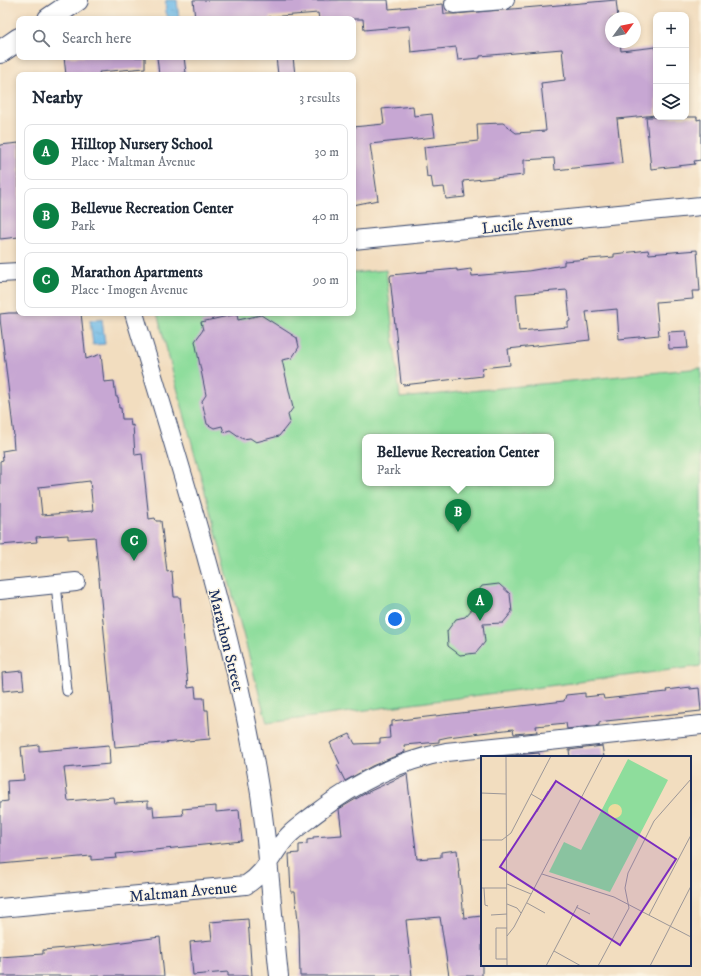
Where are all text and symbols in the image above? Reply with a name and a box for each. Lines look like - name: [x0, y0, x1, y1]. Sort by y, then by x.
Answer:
- north arrow: [605, 12, 641, 48]
- map controls: [653, 12, 689, 120]
- button: +: [653, 12, 689, 48]
- search box: [16, 16, 356, 60]
- icon: search: [30, 27, 52, 49]
- text: Search here: [62, 29, 131, 48]
- button: −: [653, 48, 689, 84]
- button: layers: [653, 84, 689, 120]
- text: Nearby: [32, 87, 82, 109]
- text: 3 results: [299, 90, 340, 106]
- text: Hilltop Nursery School: [71, 135, 212, 154]
- text: A: [42, 144, 50, 160]
- text: 30 m: [315, 144, 339, 160]
- text: Place · Maltman Avenue: [71, 154, 195, 170]
- text: Bellevue Recreation Center: [71, 199, 233, 218]
- text: B: [42, 208, 50, 224]
- text: 40 m: [312, 208, 339, 224]
- street label: Lucile Avenue: [481, 209, 574, 239]
- text: Park: [71, 218, 95, 234]
- text: Marathon Apartments: [71, 263, 203, 282]
- text: C: [42, 272, 50, 288]
- text: 90 m: [313, 272, 339, 288]
- text: Place · Imogen Avenue: [71, 282, 188, 298]
- popup: [362, 434, 554, 486]
- text: Bellevue Recreation Center: [377, 443, 539, 462]
- text: Park: [377, 462, 401, 478]
- pin: B: [445, 499, 471, 532]
- pin: C: [121, 528, 147, 561]
- street label: Marathon Street: [204, 587, 248, 694]
- pin: A: [467, 588, 493, 621]
- your location: [385, 609, 405, 629]
- inset map: [481, 756, 691, 966]
- street label: Maltman Avenue: [128, 877, 238, 907]

